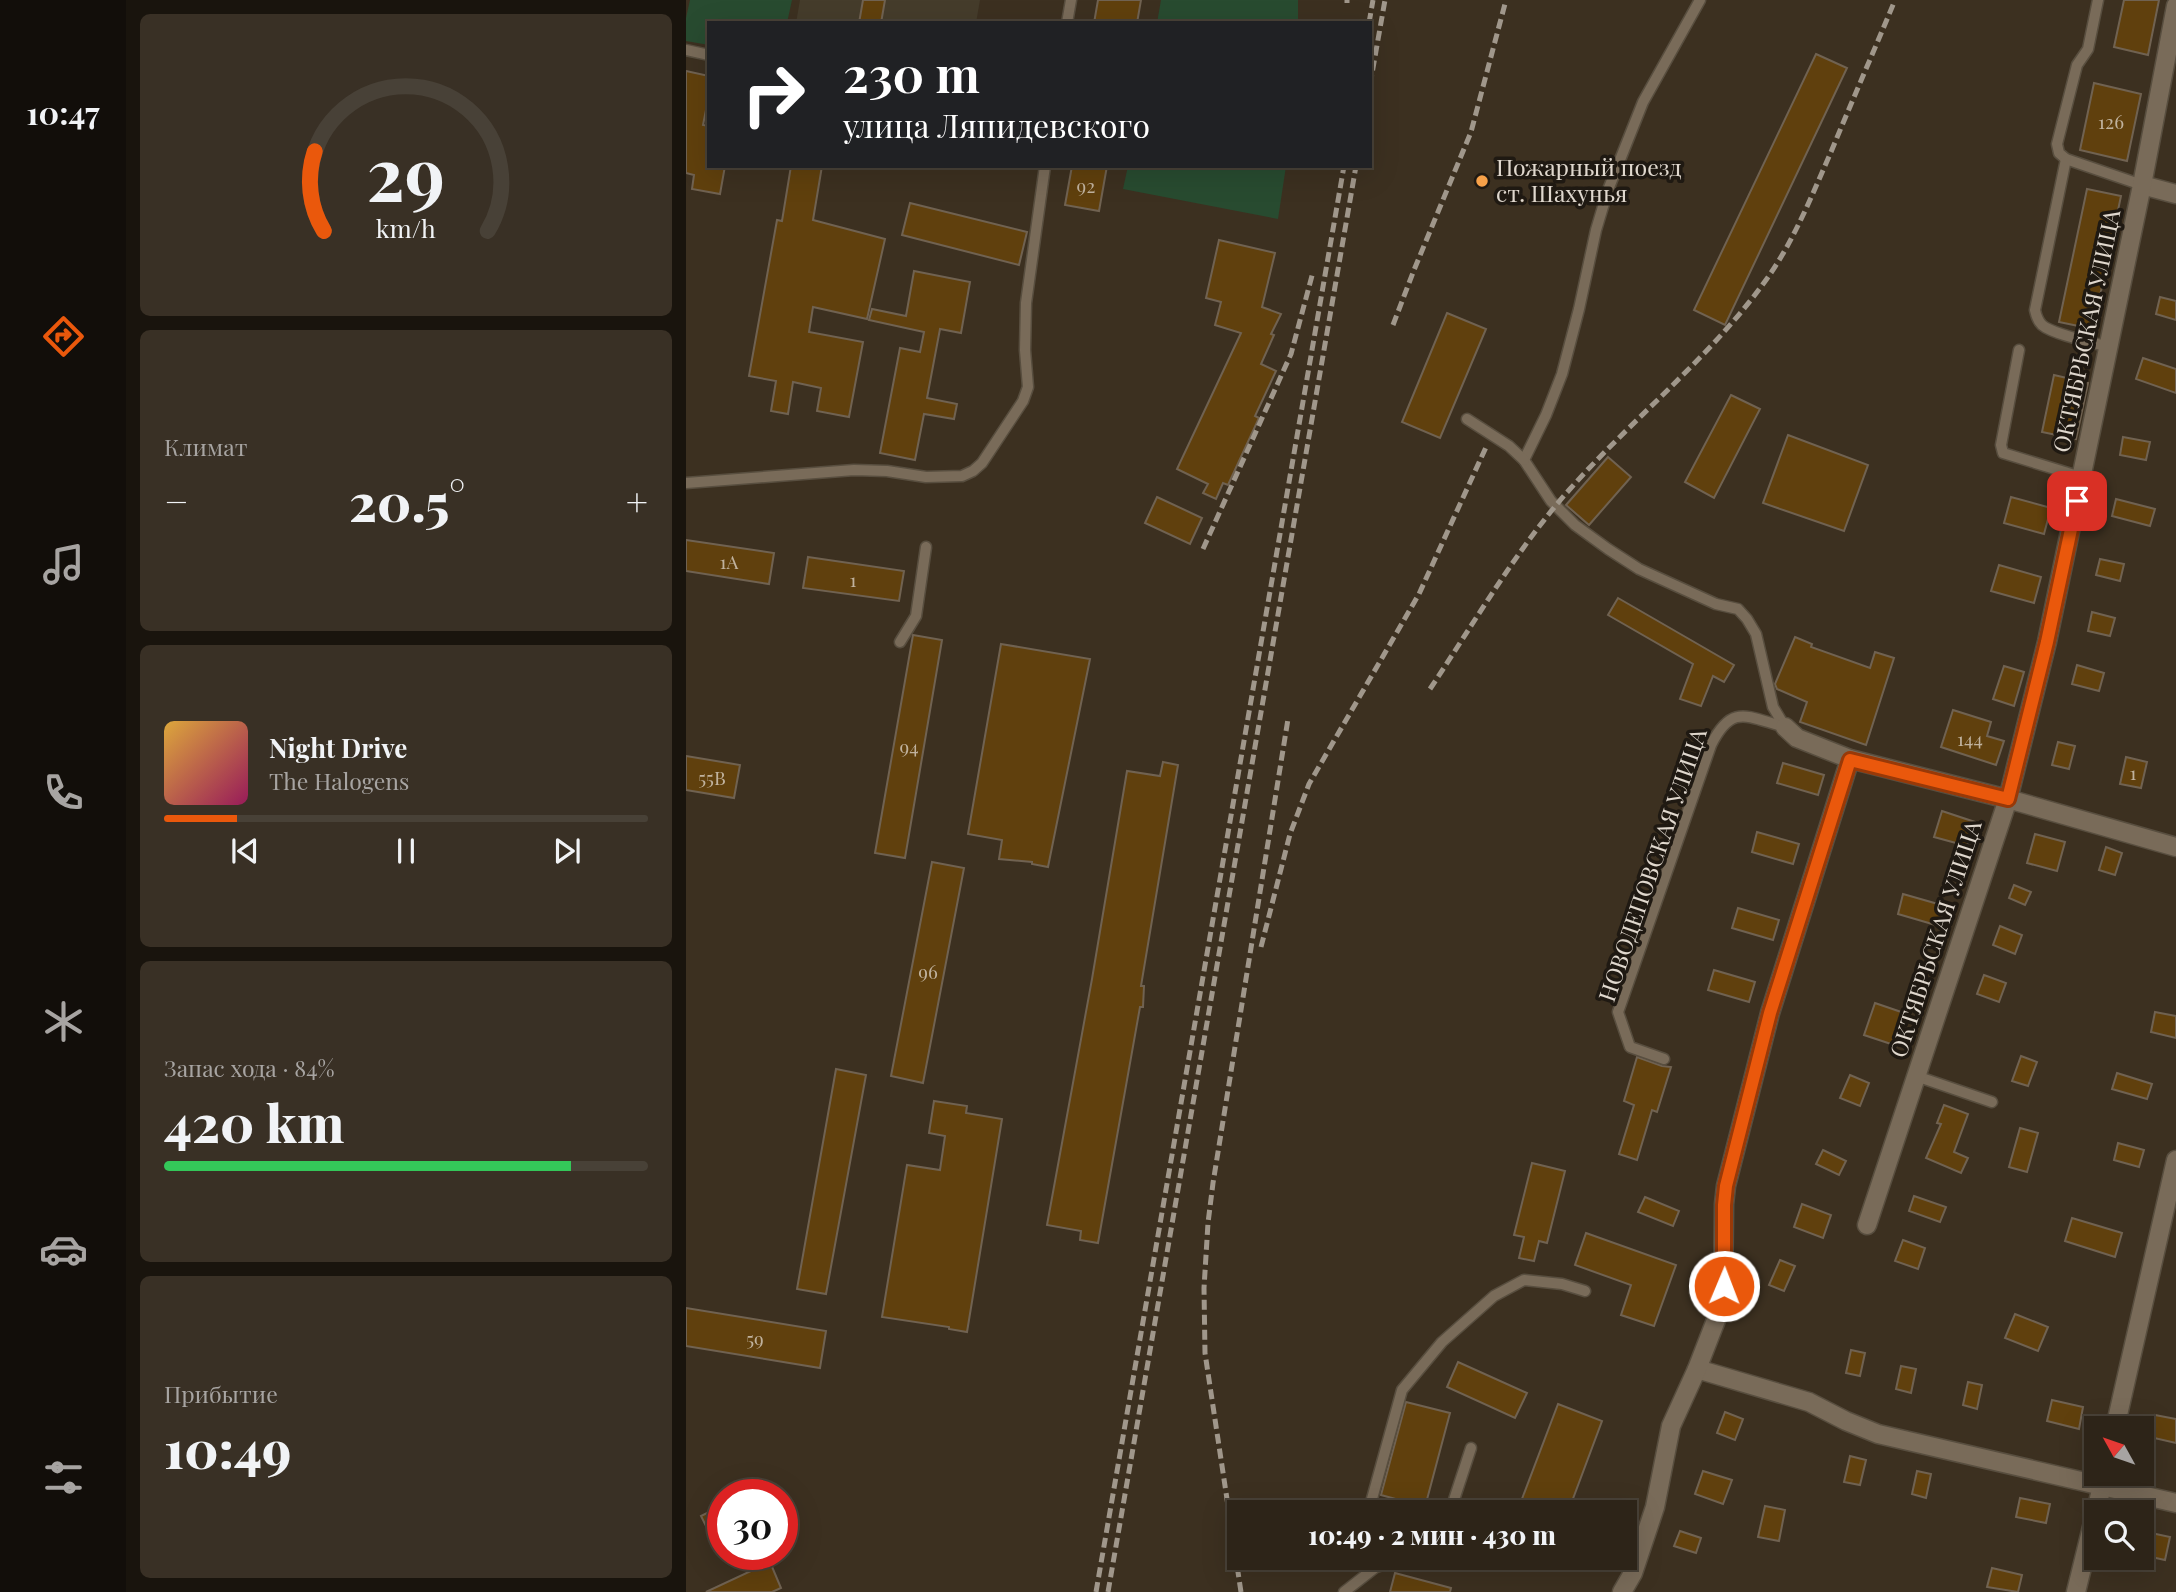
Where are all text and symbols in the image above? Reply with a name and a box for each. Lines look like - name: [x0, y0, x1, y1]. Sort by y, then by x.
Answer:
- text: 230 m: [843, 40, 980, 105]
- icon: right: [728, 49, 819, 140]
- text: 10:47: [26, 90, 100, 133]
- text: улица Ляпидевского: [843, 103, 1150, 146]
- house number: 126: [2098, 108, 2124, 134]
- text: 29: [367, 122, 445, 219]
- place label: Пожарный поезд ст. Шахунья: [1496, 151, 1682, 208]
- house number: 92: [1077, 172, 1095, 198]
- marker: Пожарный поезд ст. Шахунья: [1474, 173, 1490, 189]
- street label: ОКТЯБРЬСКАЯ УЛИЦА: [2045, 206, 2127, 455]
- text: km/h: [376, 211, 436, 244]
- icon: directions: [39, 312, 88, 361]
- text: Климат: [164, 431, 247, 462]
- text: 20.5°: [349, 466, 465, 535]
- pin: [2047, 471, 2107, 531]
- text: −: [164, 475, 189, 526]
- text: +: [626, 475, 648, 526]
- icon: arrive: [2058, 482, 2096, 520]
- icon: music: [39, 540, 88, 589]
- house number: 1А: [719, 548, 740, 574]
- house number: 1: [849, 566, 857, 592]
- street label: НОВОДЕПОВСКАЯ УЛИЦА: [1590, 723, 1713, 1005]
- house number: 144: [1957, 725, 1983, 751]
- text: Night Drive: [269, 730, 407, 765]
- house number: 94: [899, 733, 919, 759]
- house number: 1: [2129, 759, 2137, 785]
- house number: 55В: [698, 764, 726, 790]
- text: The Halogens: [269, 765, 409, 796]
- icon: phone: [39, 768, 88, 817]
- street label: ОКТЯБРЬСКАЯ УЛИЦА: [1882, 815, 1988, 1061]
- icon: previous: [226, 832, 264, 870]
- icon: pause: [387, 832, 425, 870]
- icon: next: [548, 832, 586, 870]
- house number: 96: [918, 958, 938, 984]
- icon: climate: [39, 997, 88, 1046]
- text: Запас хода · 84%: [164, 1052, 335, 1083]
- text: 420 km: [164, 1087, 344, 1156]
- icon: car: [39, 1225, 88, 1274]
- position arrow: [1687, 1249, 1761, 1323]
- house number: 59: [746, 1325, 764, 1351]
- text: Прибытие: [164, 1378, 278, 1409]
- text: 10:49: [164, 1413, 292, 1482]
- north arrow: [2084, 1416, 2154, 1486]
- map controls: [2084, 1416, 2154, 1570]
- icon: filters: [39, 1453, 88, 1502]
- speed limit sign: 30: [707, 1479, 798, 1570]
- button: search: [2084, 1500, 2154, 1570]
- text: 10:49 · 2 мин · 430 m: [1308, 1517, 1556, 1552]

